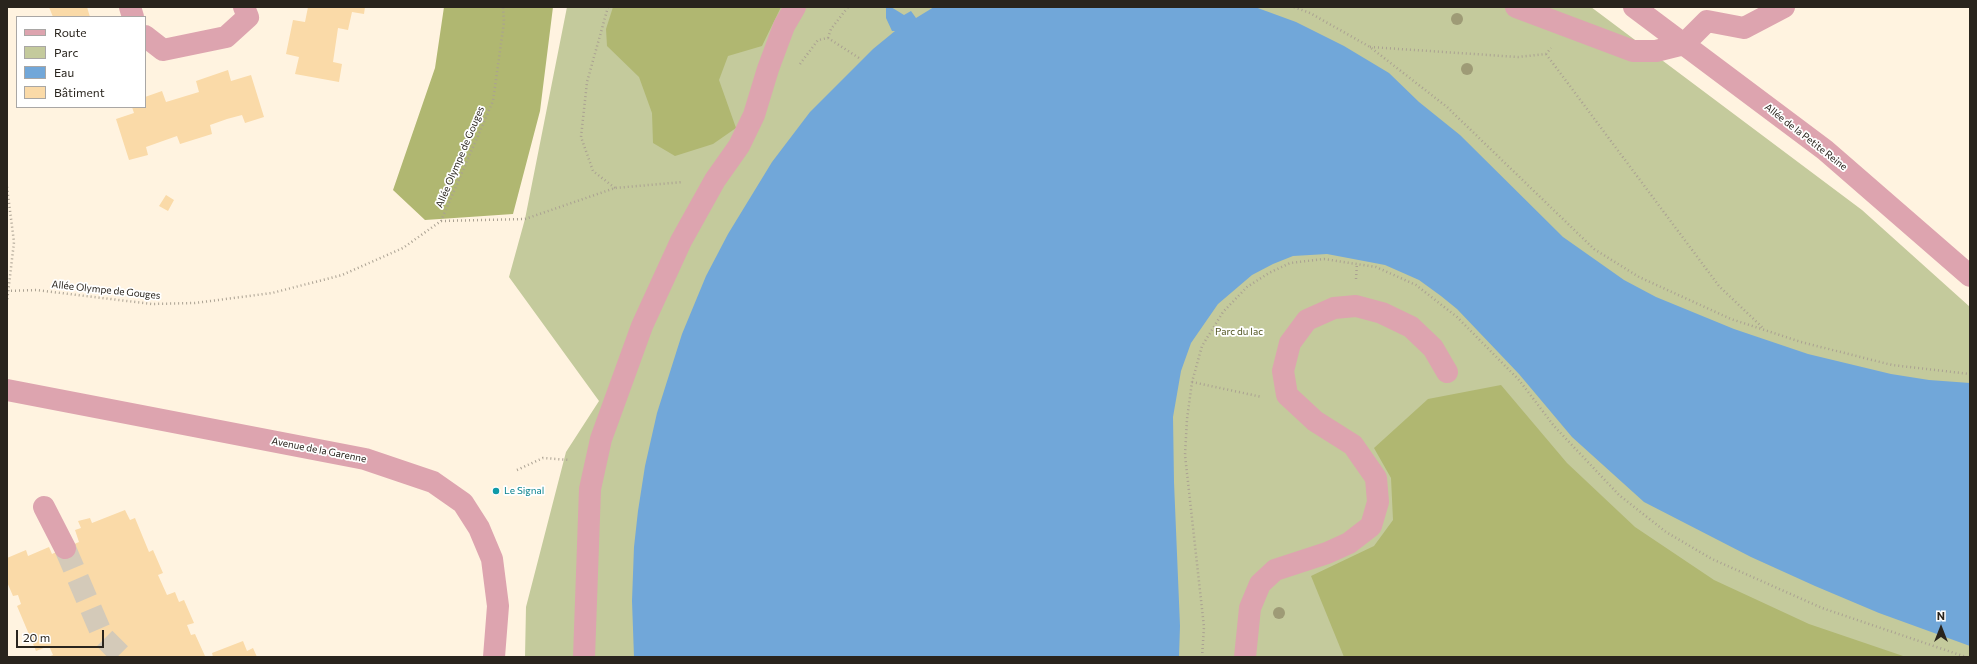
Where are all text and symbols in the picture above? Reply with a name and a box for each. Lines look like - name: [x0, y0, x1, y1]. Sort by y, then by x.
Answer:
- legend: [16, 16, 146, 108]
- text: Route: [54, 25, 87, 39]
- text: Parc: [54, 45, 78, 59]
- text: Eau: [54, 65, 74, 79]
- text: Bâtiment: [54, 85, 105, 99]
- street label: Allée de la Petite Reine: [1762, 101, 1850, 173]
- street label: Allée Olympe de Gouges: [433, 104, 487, 210]
- street label: Allée Olympe de Gouges: [51, 278, 161, 302]
- park label: Parc du lac: [1215, 326, 1263, 338]
- street label: Avenue de la Garenne: [271, 435, 367, 465]
- place label: Le Signal: [504, 485, 544, 497]
- marker: Le Signal: [491, 486, 501, 496]
- north arrow: [1921, 608, 1961, 648]
- text: N: [1937, 609, 1945, 622]
- scale bar: [18, 622, 106, 648]
- text: 20 m: [23, 630, 50, 644]

